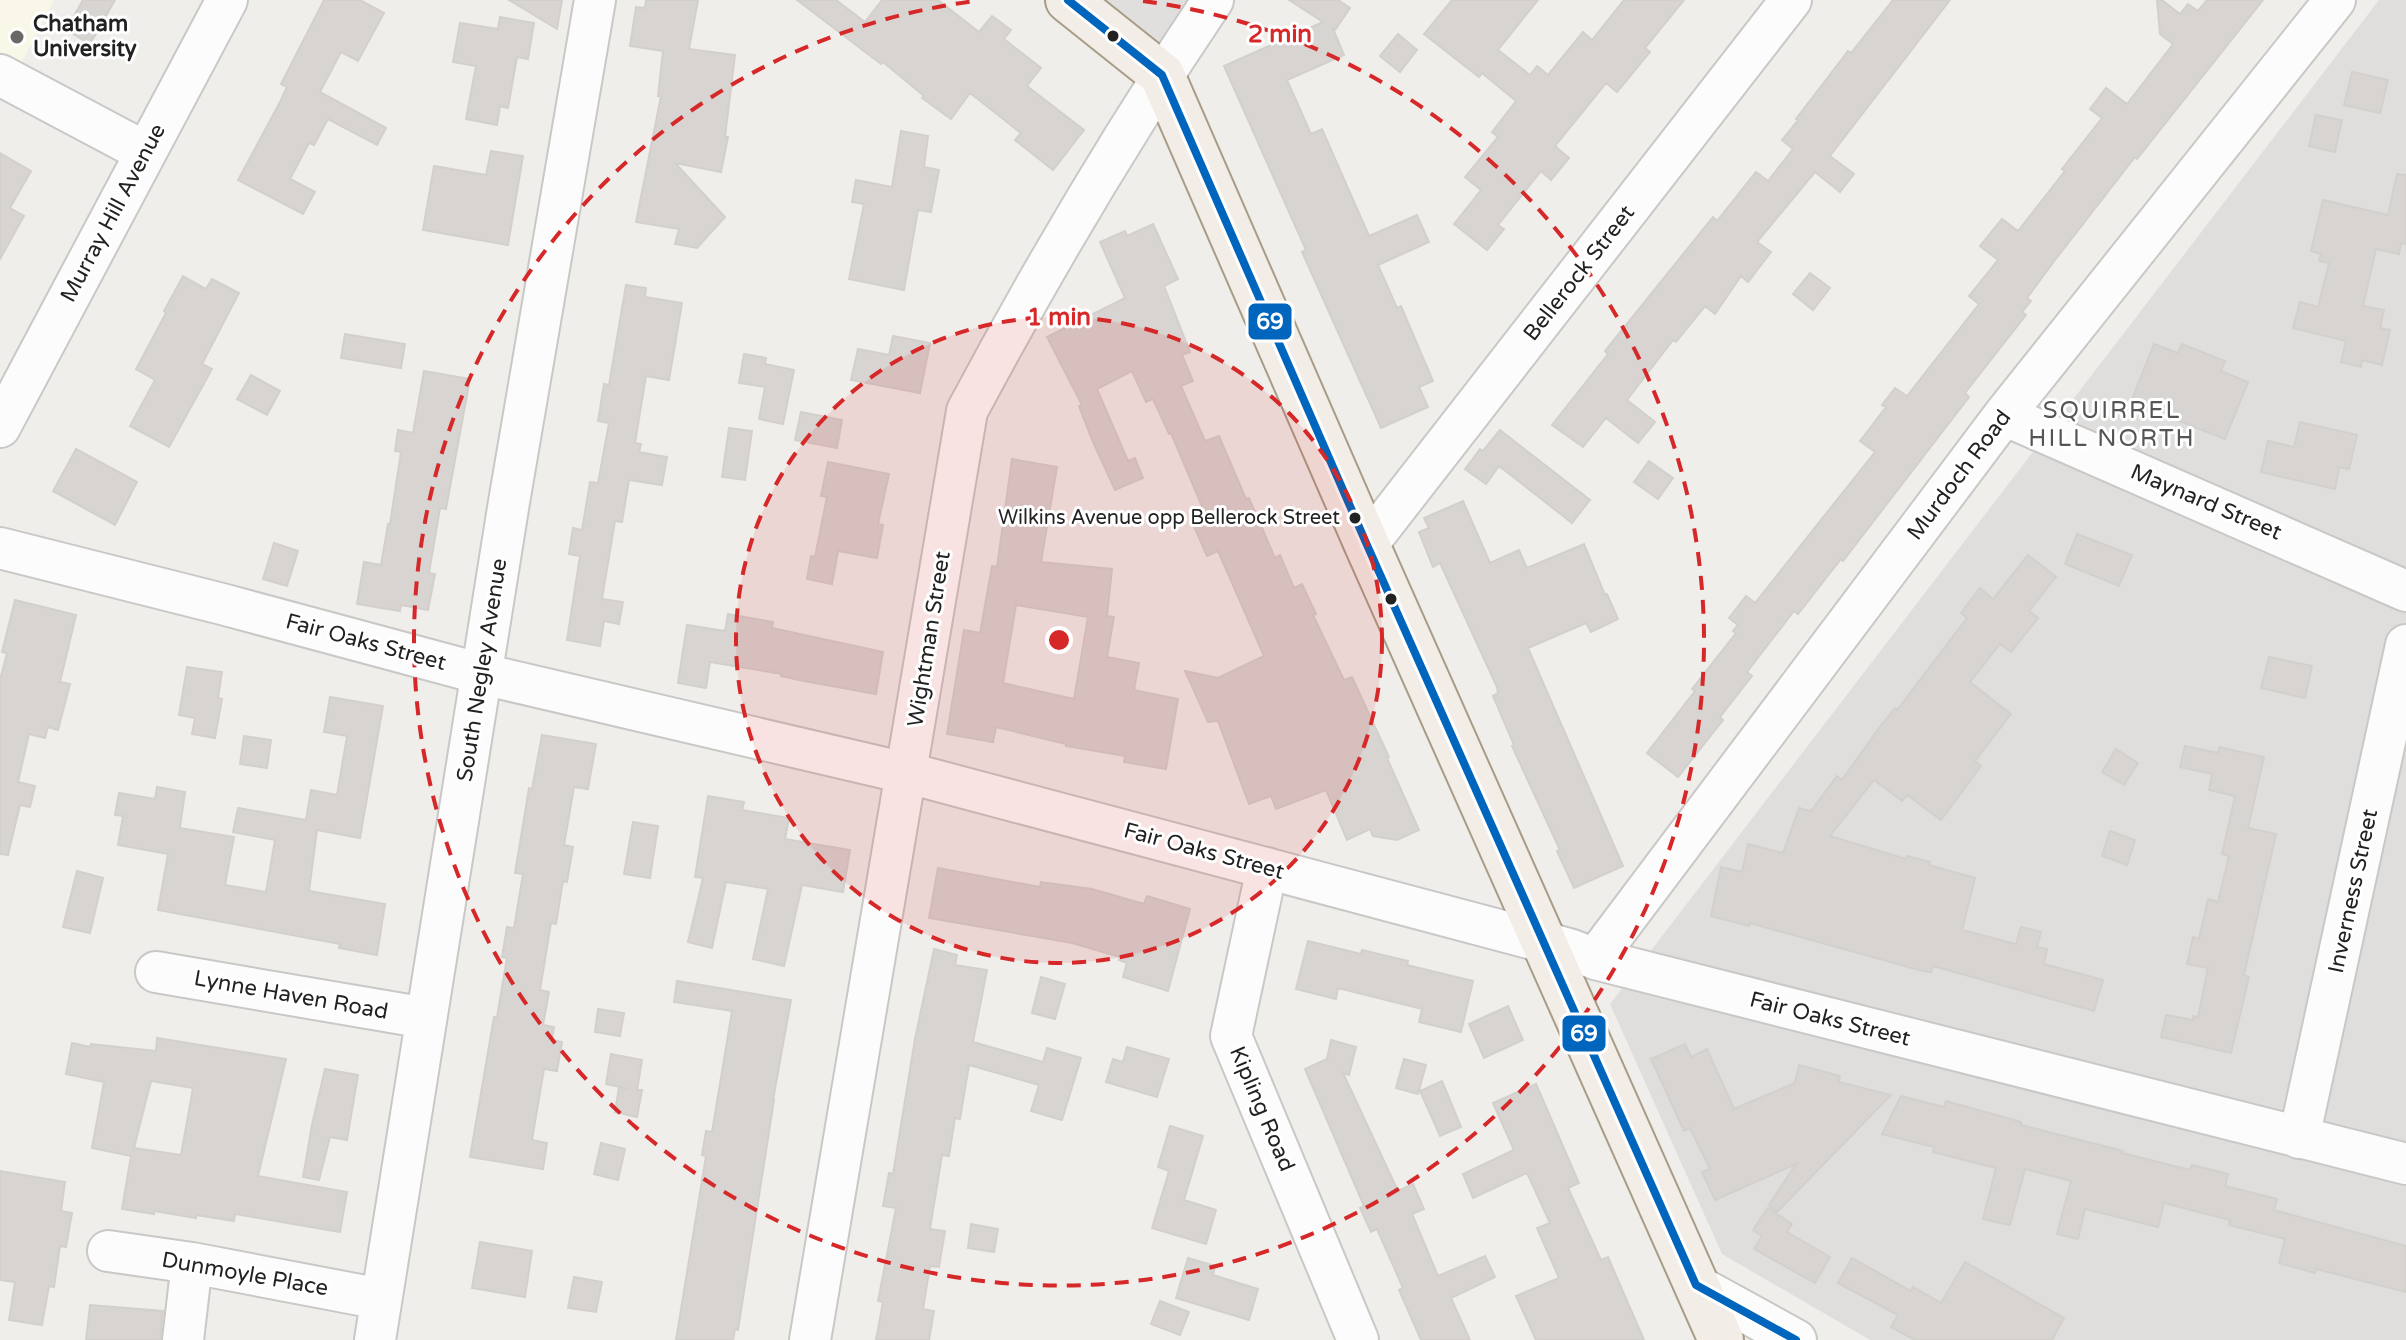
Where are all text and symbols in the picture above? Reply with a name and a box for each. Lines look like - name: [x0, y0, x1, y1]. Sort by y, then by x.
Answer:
- place label: Chatham University: [33, 11, 137, 62]
- text: 2 min: [1248, 20, 1312, 49]
- marker: Chatham University: [8, 28, 26, 46]
- unlabelled marker: [1105, 28, 1121, 44]
- street label: Murray Hill Avenue: [55, 119, 171, 307]
- street label: Bellerock Street: [1518, 200, 1640, 346]
- line badge: 69: [1247, 302, 1293, 341]
- text: 1 min: [1027, 303, 1091, 332]
- text: 69: [1256, 309, 1284, 335]
- district label: SQUIRREL HILL NORTH: [2028, 396, 2196, 453]
- street label: Murdoch Road: [1902, 405, 2016, 545]
- street label: Maynard Street: [2127, 458, 2285, 546]
- place label: Wilkins Avenue opp Bellerock Street: [998, 506, 1340, 530]
- marker: Wilkins Avenue opp Bellerock Street: [1347, 510, 1363, 526]
- street label: Wightman Street: [902, 549, 956, 729]
- street label: South Negley Avenue: [452, 557, 512, 783]
- unlabelled marker: [1383, 591, 1399, 607]
- street label: Fair Oaks Street: [283, 608, 449, 676]
- centre of rings: [1045, 626, 1073, 654]
- street label: Inverness Street: [2323, 807, 2383, 975]
- street label: Fair Oaks Street: [1121, 817, 1287, 885]
- street label: Lynne Haven Road: [192, 965, 390, 1025]
- street label: Fair Oaks Street: [1747, 986, 1913, 1052]
- line badge: 69: [1561, 1014, 1607, 1053]
- text: 69: [1570, 1021, 1598, 1047]
- street label: Kipling Road: [1224, 1043, 1300, 1175]
- street label: Dunmoyle Place: [160, 1247, 330, 1301]

